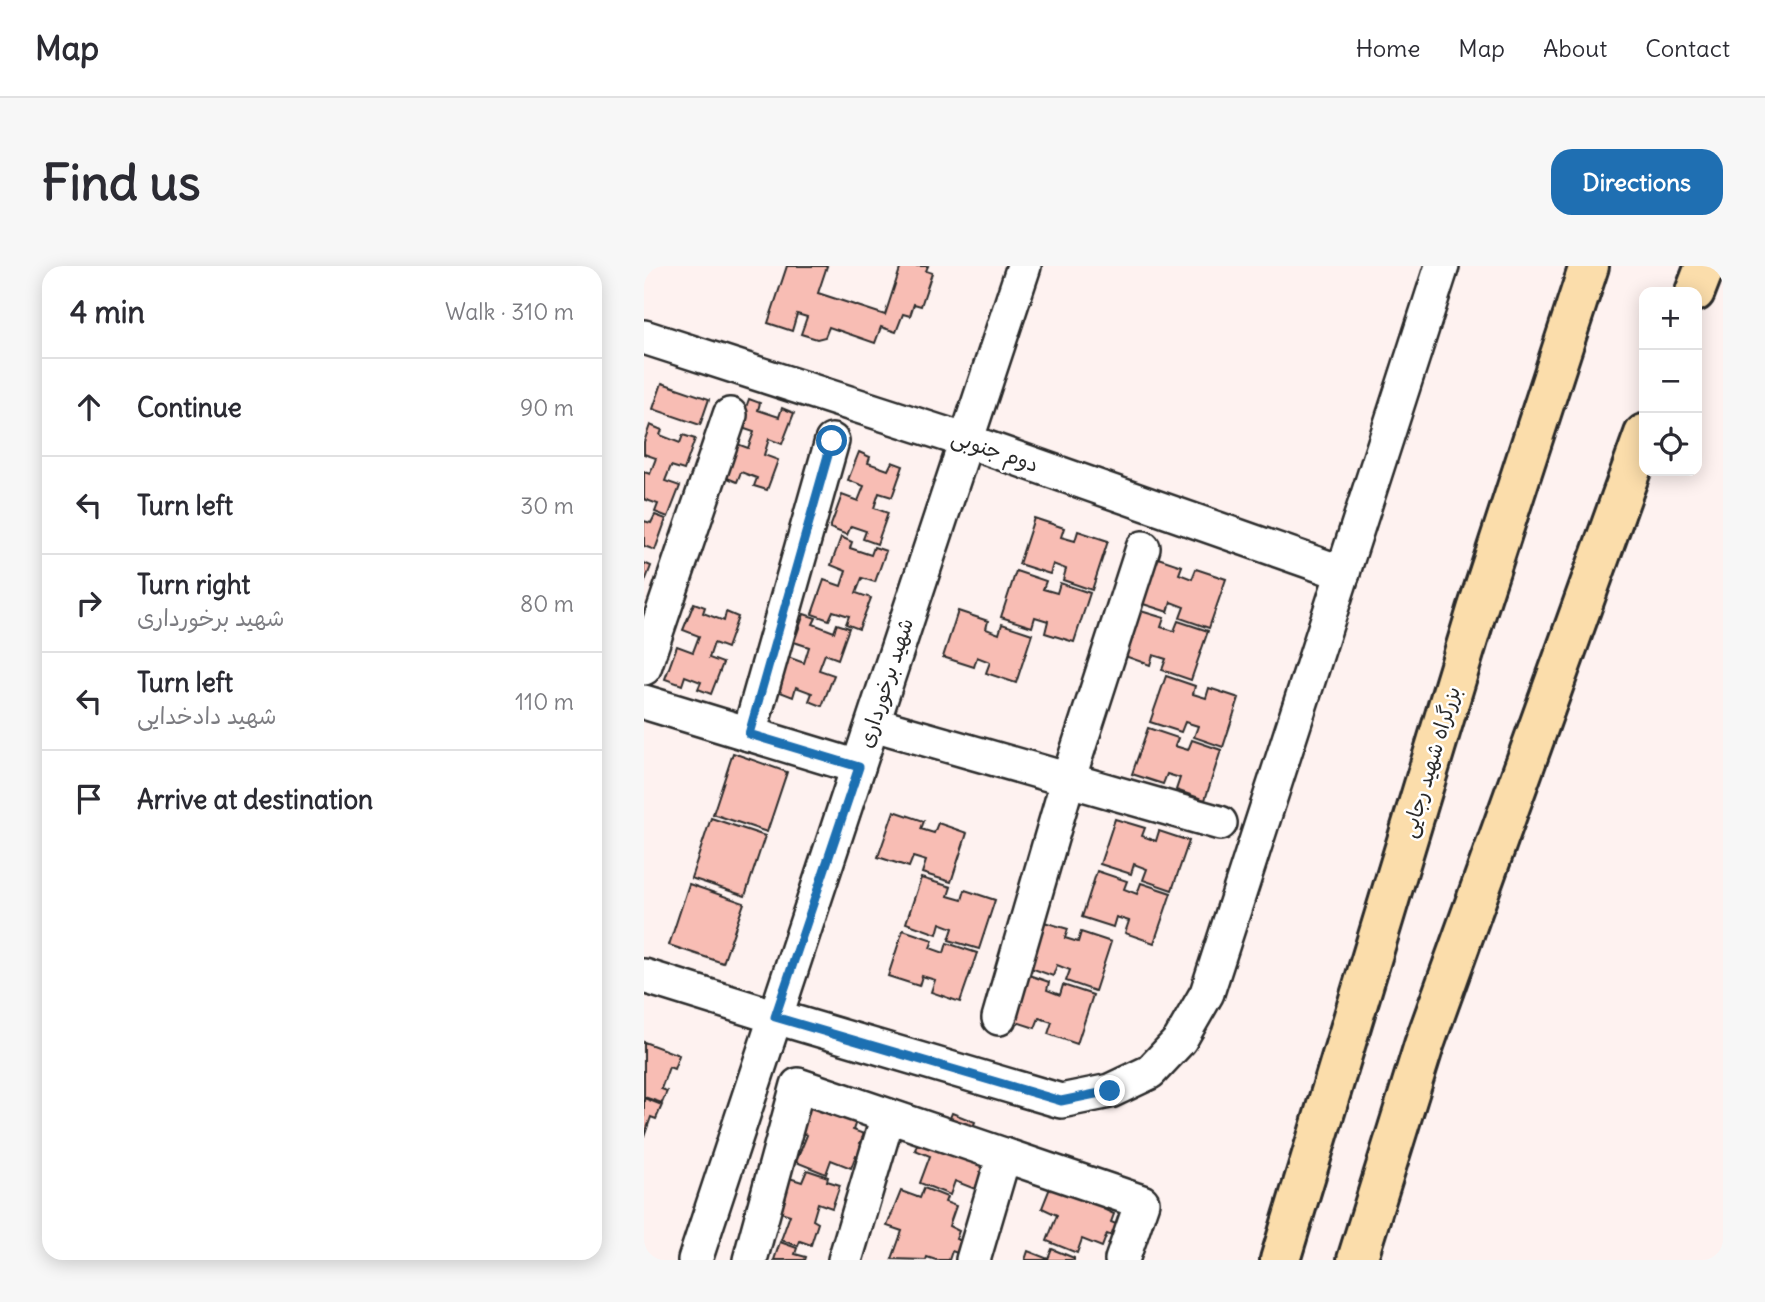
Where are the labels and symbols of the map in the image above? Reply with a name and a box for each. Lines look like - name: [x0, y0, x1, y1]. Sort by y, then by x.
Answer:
- street label: دوم جنوبی: [947, 423, 1042, 481]
- route start: [816, 425, 847, 456]
- street label: شهید برخورداری: [852, 615, 920, 751]
- street label: بزرگراه شهید رجایی: [1395, 683, 1467, 841]
- route end: [1094, 1075, 1125, 1106]

